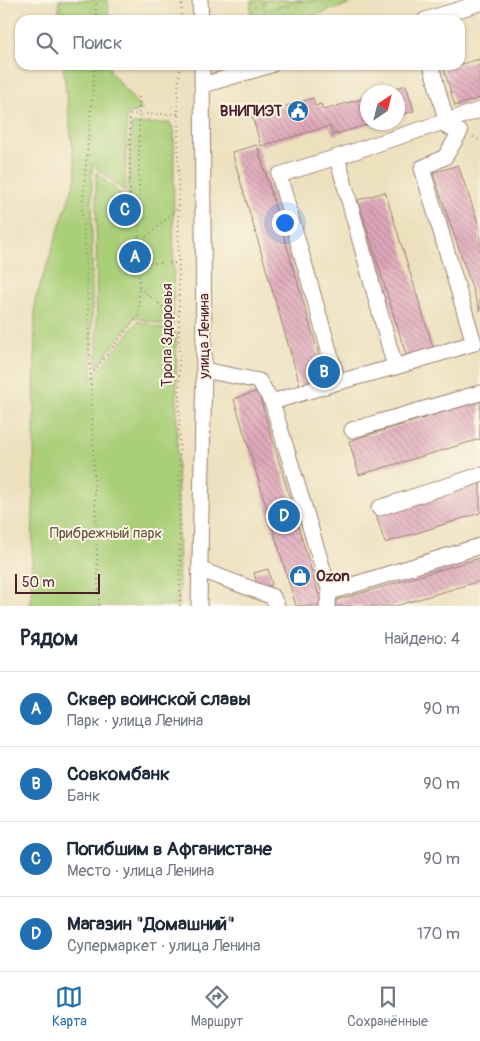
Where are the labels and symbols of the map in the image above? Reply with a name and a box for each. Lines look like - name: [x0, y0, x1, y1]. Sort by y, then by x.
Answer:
- north arrow: [360, 85, 405, 130]
- public building icon: ВНИПИЭТ: [286, 99, 310, 123]
- place label: ВНИПИЭТ: [220, 102, 283, 121]
- pin: C: [109, 191, 141, 229]
- your location: [272, 210, 298, 236]
- pin: A: [119, 238, 151, 276]
- street label: Тропа Здоровья: [158, 283, 177, 387]
- street label: улица Ленина: [195, 293, 214, 380]
- pin: B: [308, 353, 340, 391]
- pin: D: [268, 497, 300, 535]
- park label: Прибрежный парк: [50, 524, 162, 543]
- shop icon: Ozon: [288, 564, 312, 588]
- place label: Ozon: [316, 567, 350, 586]
- scale bar: [15, 571, 100, 594]

